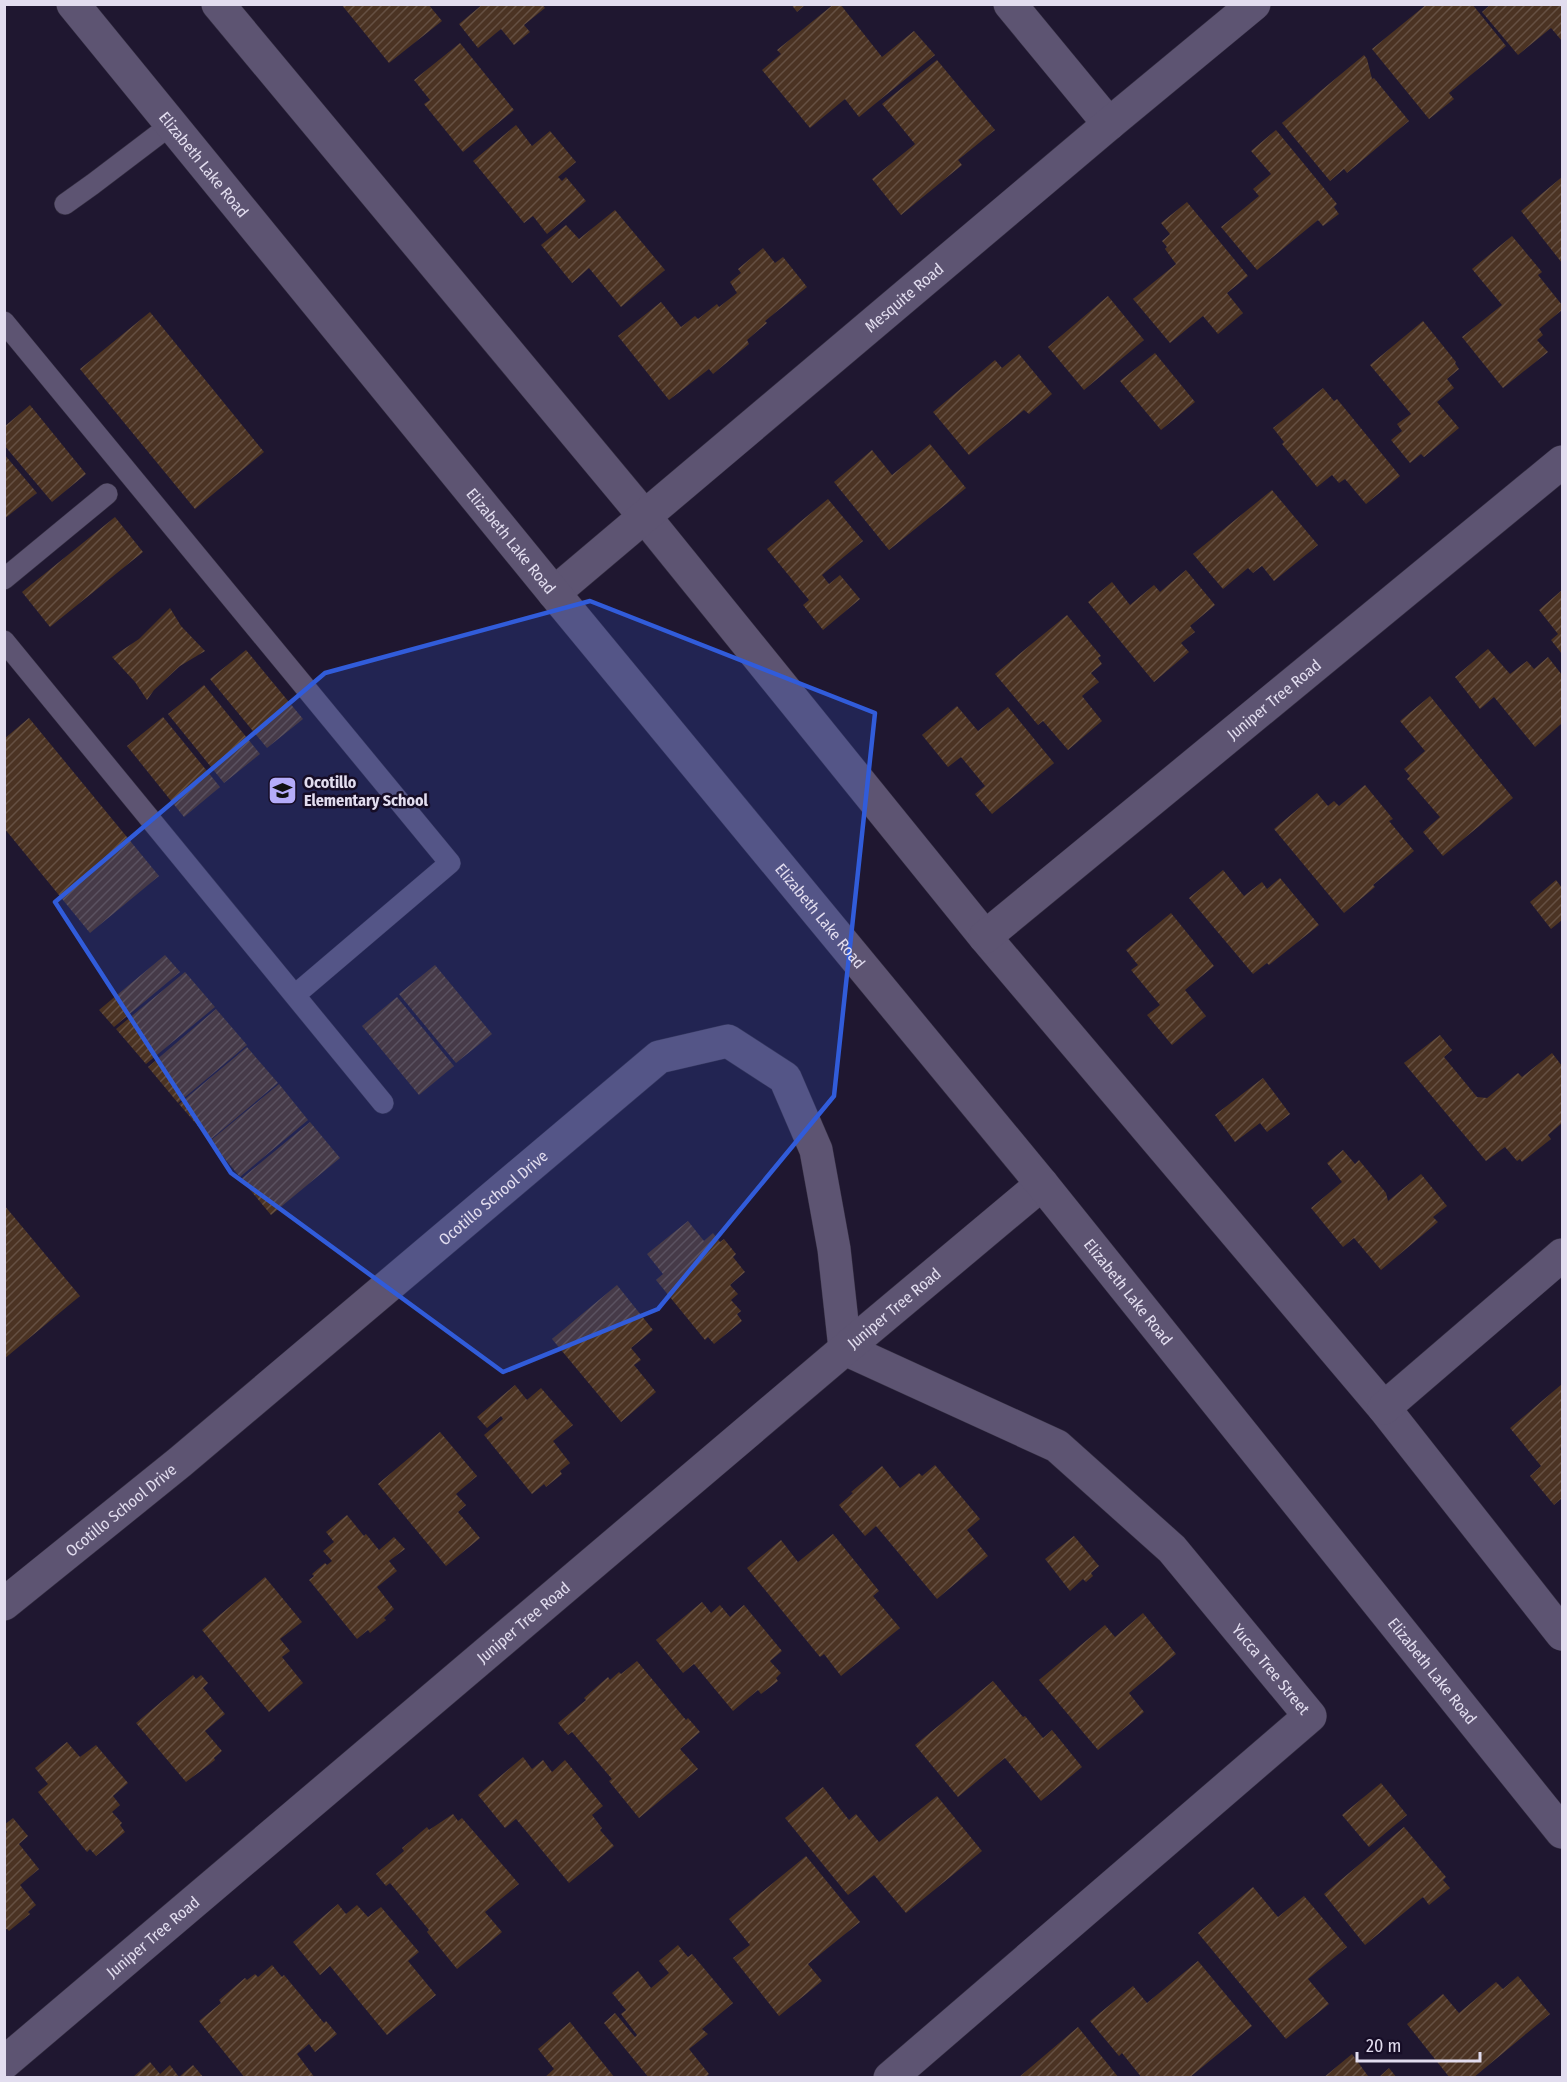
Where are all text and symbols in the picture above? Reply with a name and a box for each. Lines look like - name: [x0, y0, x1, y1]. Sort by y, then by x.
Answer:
- street label: Elizabeth Lake Road: [155, 108, 252, 221]
- street label: Mesquite Road: [861, 259, 947, 336]
- street label: Elizabeth Lake Road: [462, 485, 560, 598]
- street label: Juniper Tree Road: [1223, 656, 1325, 744]
- place label: Ocotillo Elementary School: [304, 773, 429, 810]
- school or university icon: Ocotillo Elementary School: [267, 775, 299, 807]
- street label: Elizabeth Lake Road: [771, 860, 869, 972]
- street label: Ocotillo School Drive: [435, 1146, 552, 1249]
- street label: Elizabeth Lake Road: [1080, 1235, 1176, 1349]
- street label: Juniper Tree Road: [844, 1264, 945, 1353]
- street label: Ocotillo School Drive: [62, 1460, 180, 1561]
- street label: Juniper Tree Road: [473, 1578, 574, 1667]
- street label: Elizabeth Lake Road: [1384, 1614, 1480, 1728]
- street label: Yucca Tree Street: [1228, 1620, 1314, 1719]
- street label: Juniper Tree Road: [103, 1892, 203, 1982]
- scale bar: [1357, 2025, 1480, 2063]
- text: 20 m: [1366, 2035, 1401, 2057]

